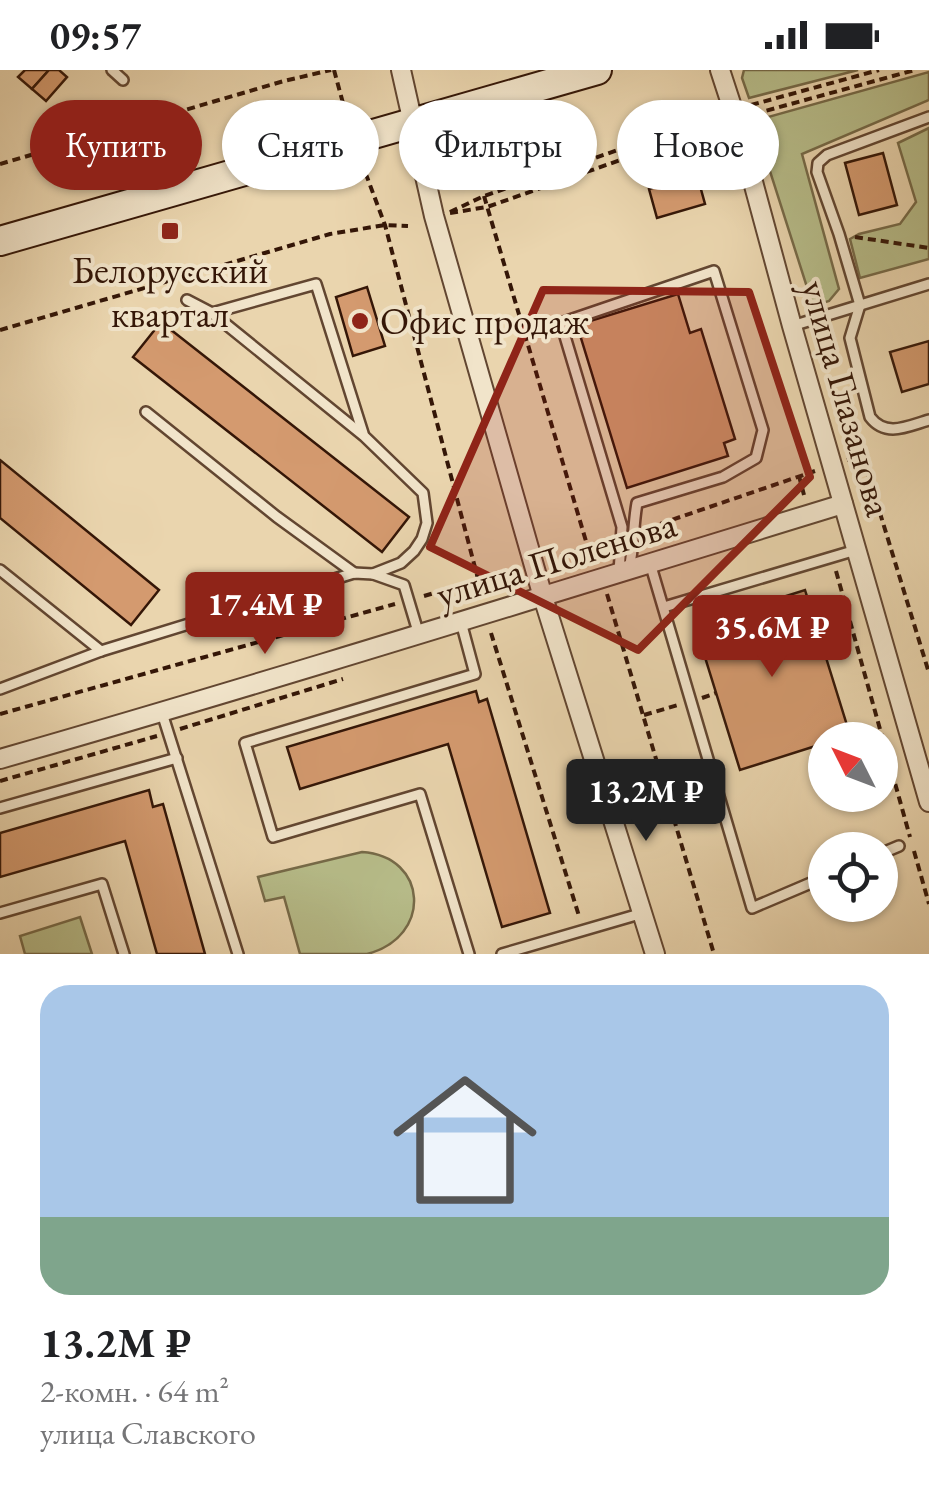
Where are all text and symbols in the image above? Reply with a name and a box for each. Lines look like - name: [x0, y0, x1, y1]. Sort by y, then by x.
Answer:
- text: 09:57: [50, 11, 141, 60]
- chip: Купить: [30, 100, 202, 190]
- chip: Снять: [222, 100, 379, 190]
- chip: Фильтры: [399, 100, 597, 190]
- chip: Новое: [617, 100, 779, 190]
- marker: Белорусский квартал: [159, 220, 181, 242]
- place label: Белорусский квартал: [72, 245, 268, 338]
- street label: улица Глазанова: [790, 274, 905, 522]
- place label: Офис продаж: [380, 296, 590, 345]
- marker: Офис продаж: [349, 310, 371, 332]
- street label: улица Поленова: [430, 499, 683, 618]
- pin: 17.4M ₽: [173, 572, 357, 657]
- text: 17.4M ₽: [207, 583, 323, 625]
- pin: 35.6M ₽: [680, 595, 864, 680]
- text: 35.6M ₽: [714, 606, 830, 648]
- north arrow: [808, 722, 898, 812]
- map controls: [808, 722, 898, 922]
- pin: 13.2M ₽: [554, 759, 738, 844]
- text: 13.2M ₽: [588, 770, 704, 812]
- button: locate: [808, 832, 898, 922]
- icon: home: [375, 1050, 555, 1230]
- text: 13.2M ₽: [40, 1315, 191, 1370]
- text: 2-комн. · 64 m²: [40, 1370, 229, 1412]
- text: улица Славского: [40, 1412, 256, 1454]

